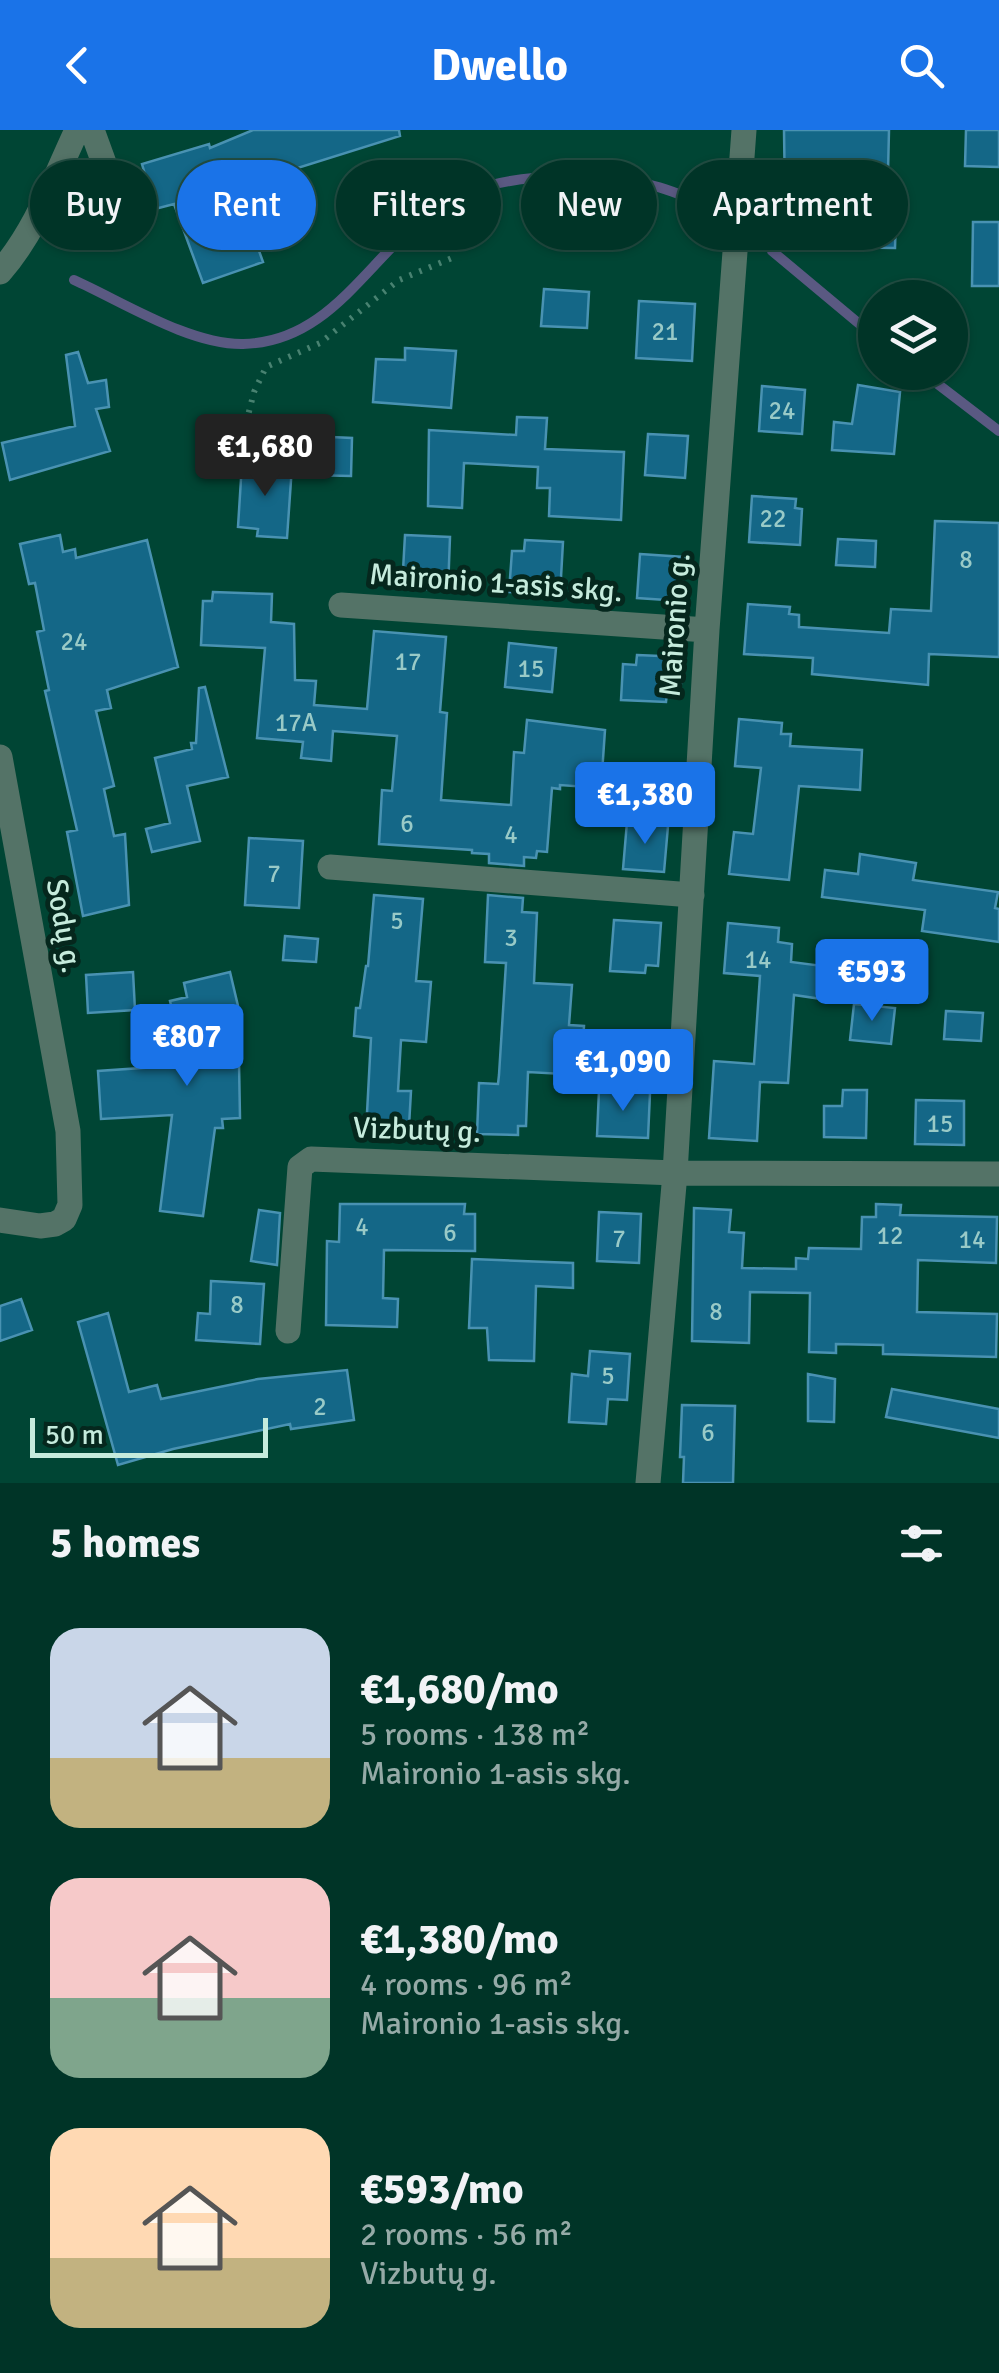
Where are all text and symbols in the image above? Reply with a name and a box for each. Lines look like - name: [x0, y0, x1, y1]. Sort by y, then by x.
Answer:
- icon: back: [50, 38, 105, 93]
- text: Dwello: [431, 38, 568, 93]
- icon: search: [894, 38, 949, 93]
- chip: Buy: [30, 160, 157, 250]
- chip: Rent: [177, 160, 316, 250]
- chip: Filters: [336, 160, 501, 250]
- chip: New: [521, 160, 657, 250]
- chip: Apartment: [677, 160, 908, 250]
- map controls: [858, 280, 968, 390]
- button: layers: [858, 280, 968, 390]
- house number: 21: [651, 316, 679, 347]
- house number: 24: [768, 395, 796, 426]
- pin: €1,680: [184, 414, 346, 499]
- text: €1,680: [217, 427, 313, 466]
- house number: 22: [759, 503, 787, 534]
- house number: 8: [959, 544, 973, 575]
- street label: Maironio g.: [652, 552, 698, 698]
- street label: Maironio 1-asis skg.: [368, 556, 624, 610]
- house number: 24: [60, 626, 88, 657]
- house number: 17: [394, 646, 422, 677]
- house number: 15: [517, 653, 545, 684]
- house number: 17A: [275, 707, 317, 738]
- pin: €1,380: [564, 762, 726, 847]
- text: €1,380: [597, 775, 693, 814]
- house number: 6: [400, 808, 414, 839]
- house number: 4: [504, 819, 518, 850]
- house number: 7: [267, 858, 281, 889]
- street label: Sodų g.: [38, 876, 90, 976]
- house number: 5: [390, 905, 404, 936]
- house number: 3: [504, 922, 518, 953]
- pin: €593: [813, 939, 931, 1024]
- house number: 14: [744, 944, 772, 975]
- text: €593: [837, 952, 907, 991]
- pin: €807: [128, 1004, 246, 1089]
- text: €807: [152, 1017, 222, 1056]
- pin: €1,090: [542, 1029, 704, 1114]
- text: €1,090: [575, 1042, 671, 1081]
- house number: 15: [926, 1108, 954, 1139]
- street label: Vizbutų g.: [352, 1109, 482, 1151]
- house number: 4: [355, 1211, 369, 1242]
- house number: 6: [443, 1217, 457, 1248]
- house number: 12: [876, 1220, 904, 1251]
- house number: 7: [612, 1223, 626, 1254]
- house number: 14: [958, 1224, 986, 1255]
- house number: 8: [230, 1289, 244, 1320]
- house number: 8: [709, 1296, 723, 1327]
- house number: 5: [601, 1360, 615, 1391]
- house number: 2: [313, 1391, 327, 1422]
- scale bar: [30, 1413, 268, 1458]
- house number: 6: [701, 1417, 715, 1448]
- text: 50 m: [45, 1418, 104, 1452]
- icon: filters: [894, 1516, 949, 1571]
- text: 5 homes: [50, 1518, 200, 1569]
- text: €1,680/mo: [360, 1664, 559, 1715]
- icon: home: [130, 1668, 250, 1788]
- text: 5 rooms · 138 m²: [360, 1715, 590, 1754]
- text: Maironio 1-asis skg.: [360, 1754, 631, 1793]
- text: €1,380/mo: [360, 1914, 559, 1965]
- icon: home: [130, 1918, 250, 2038]
- text: 4 rooms · 96 m²: [360, 1965, 573, 2004]
- text: Maironio 1-asis skg.: [360, 2004, 631, 2043]
- text: €593/mo: [360, 2164, 524, 2215]
- icon: home: [130, 2168, 250, 2288]
- text: 2 rooms · 56 m²: [360, 2215, 573, 2254]
- text: Vizbutų g.: [360, 2254, 497, 2293]

